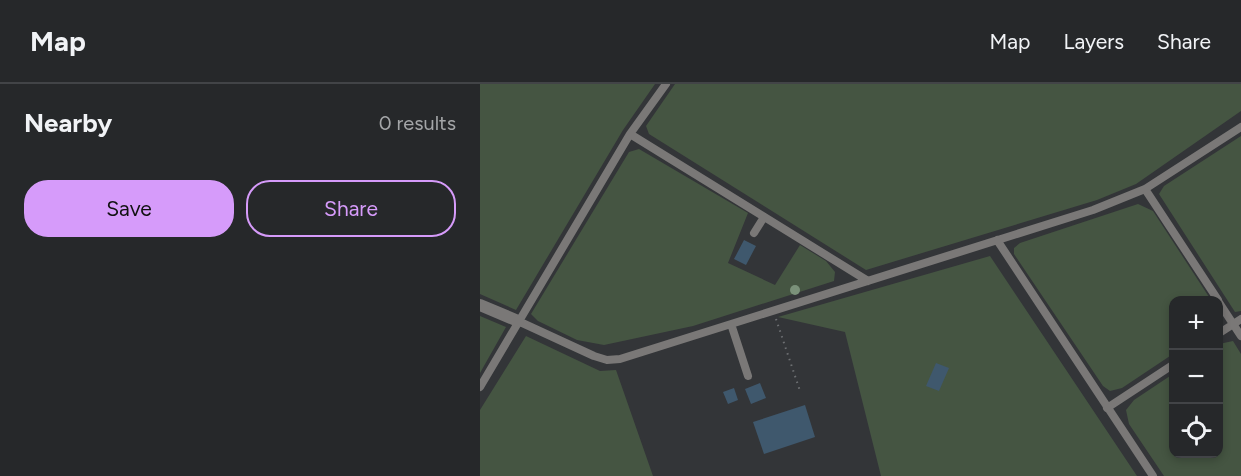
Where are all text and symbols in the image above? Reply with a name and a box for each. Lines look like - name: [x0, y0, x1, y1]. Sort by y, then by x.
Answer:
- text: Map: [30, 24, 86, 58]
- text: Map: [990, 29, 1030, 54]
- text: Layers: [1063, 29, 1124, 54]
- text: Share: [1157, 29, 1211, 54]
- text: Nearby: [24, 107, 112, 139]
- text: 0 results: [379, 111, 456, 135]
- button: Save: [24, 180, 234, 237]
- button: Share: [246, 180, 456, 237]
- map controls: [1169, 296, 1223, 458]
- button: +: [1169, 296, 1223, 350]
- button: −: [1169, 350, 1223, 404]
- button: locate: [1169, 404, 1223, 458]

